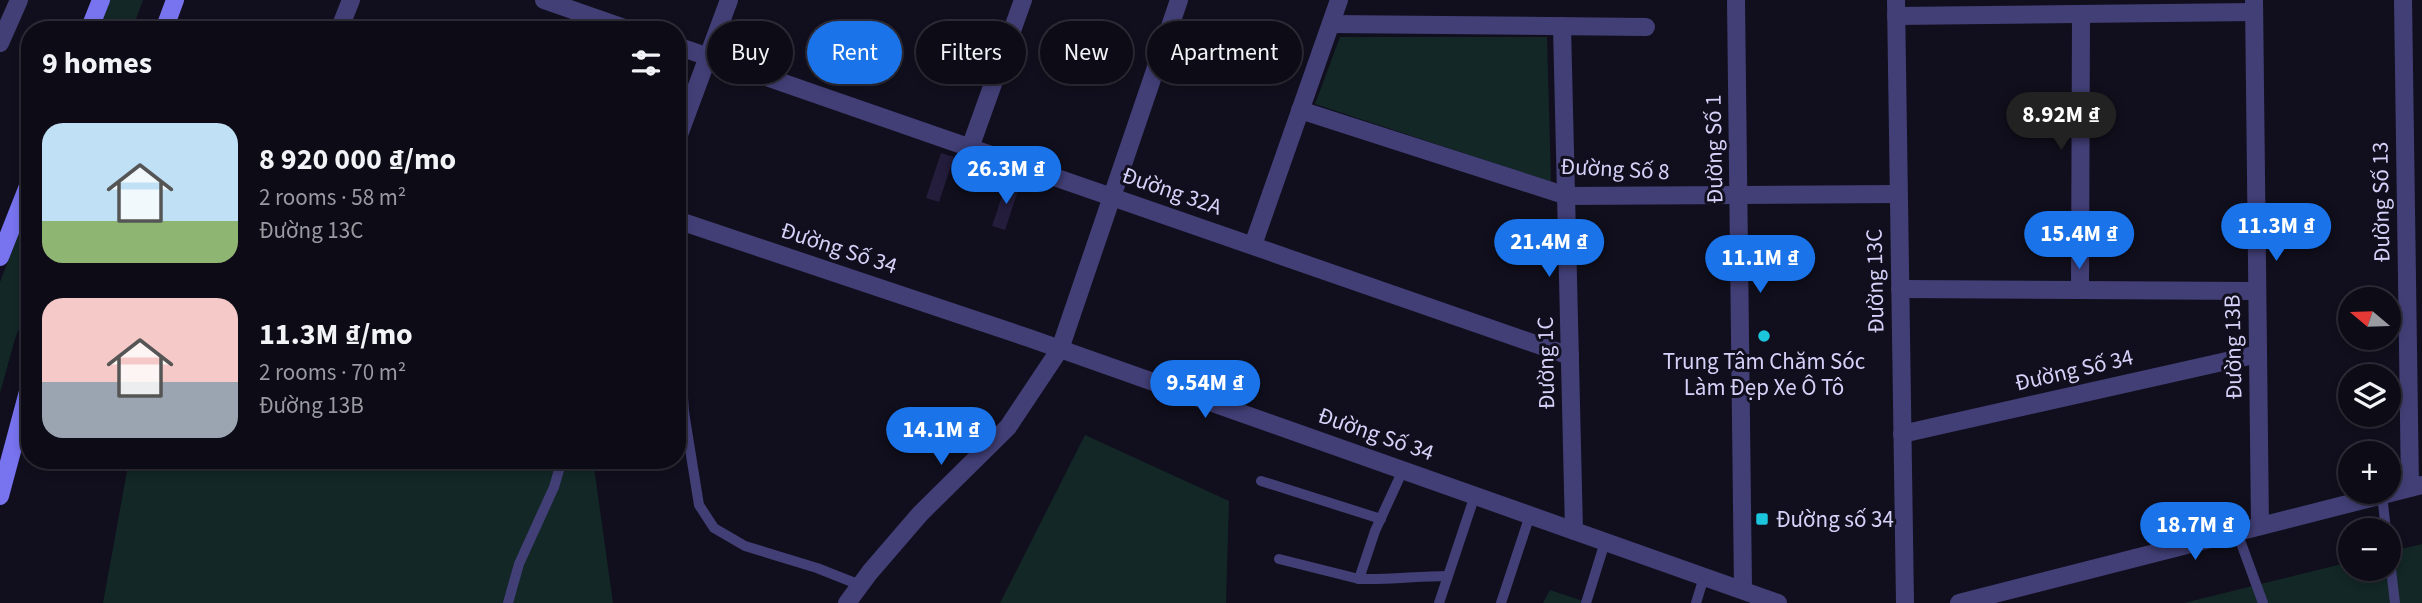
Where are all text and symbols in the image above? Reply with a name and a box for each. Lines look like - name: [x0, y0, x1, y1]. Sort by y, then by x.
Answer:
- chip: Buy: [707, 21, 793, 84]
- chip: Rent: [807, 21, 902, 84]
- chip: Filters: [916, 21, 1026, 84]
- chip: New: [1040, 21, 1133, 84]
- chip: Apartment: [1147, 21, 1302, 84]
- text: 9 homes: [42, 42, 152, 85]
- icon: filters: [627, 44, 665, 82]
- pin: 8.92M ₫: [1996, 92, 2126, 152]
- street label: Đường Số 1: [1697, 94, 1731, 204]
- text: 8.92M ₫: [2022, 98, 2100, 131]
- text: 8 920 000 ₫/mo: [259, 138, 456, 181]
- street label: Đường Số 13: [2363, 141, 2399, 263]
- pin: 26.3M ₫: [941, 146, 1071, 206]
- street label: Đường Số 8: [1560, 150, 1670, 188]
- icon: home: [98, 151, 182, 235]
- text: 26.3M ₫: [967, 152, 1045, 185]
- street label: Đường 32A: [1118, 159, 1227, 224]
- text: 2 rooms · 58 m²: [259, 181, 406, 214]
- pin: 11.3M ₫: [2211, 204, 2341, 263]
- text: 11.3M ₫: [2237, 209, 2315, 242]
- pin: 15.4M ₫: [2014, 212, 2144, 271]
- text: Đường 13C: [259, 214, 363, 247]
- street label: Đường Số 34: [777, 214, 901, 282]
- text: 15.4M ₫: [2040, 217, 2118, 250]
- pin: 21.4M ₫: [1484, 219, 1614, 279]
- text: 21.4M ₫: [1510, 225, 1588, 258]
- street label: Đường 13C: [1858, 229, 1892, 333]
- pin: 11.1M ₫: [1695, 236, 1825, 295]
- text: 11.1M ₫: [1721, 241, 1799, 274]
- north arrow: [2338, 287, 2401, 350]
- map controls: [2338, 287, 2401, 581]
- street label: Đường 13B: [2216, 294, 2250, 400]
- text: 11.3M ₫/mo: [259, 313, 413, 356]
- street label: Đường 1C: [1529, 316, 1563, 410]
- icon: home: [98, 326, 182, 410]
- marker: Trung Tâm Chăm Sóc Làm Đẹp Xe Ô Tô: [1756, 328, 1772, 344]
- street label: Đường Số 34: [2012, 340, 2136, 400]
- place label: Trung Tâm Chăm Sóc Làm Đẹp Xe Ô Tô: [1663, 345, 1865, 404]
- text: 2 rooms · 70 m²: [259, 356, 406, 389]
- pin: 9.54M ₫: [1140, 360, 1270, 420]
- button: layers: [2338, 364, 2401, 427]
- text: 9.54M ₫: [1166, 366, 1244, 399]
- text: Đường 13B: [259, 389, 364, 422]
- street label: Đường Số 34: [1314, 399, 1438, 469]
- pin: 14.1M ₫: [876, 407, 1006, 467]
- text: 14.1M ₫: [902, 413, 980, 446]
- button: +: [2338, 441, 2401, 504]
- place label: Đường số 34: [1776, 503, 1894, 536]
- pin: 18.7M ₫: [2130, 503, 2260, 562]
- text: 18.7M ₫: [2156, 508, 2234, 541]
- marker: Đường số 34: [1754, 511, 1770, 527]
- button: −: [2338, 518, 2401, 581]

